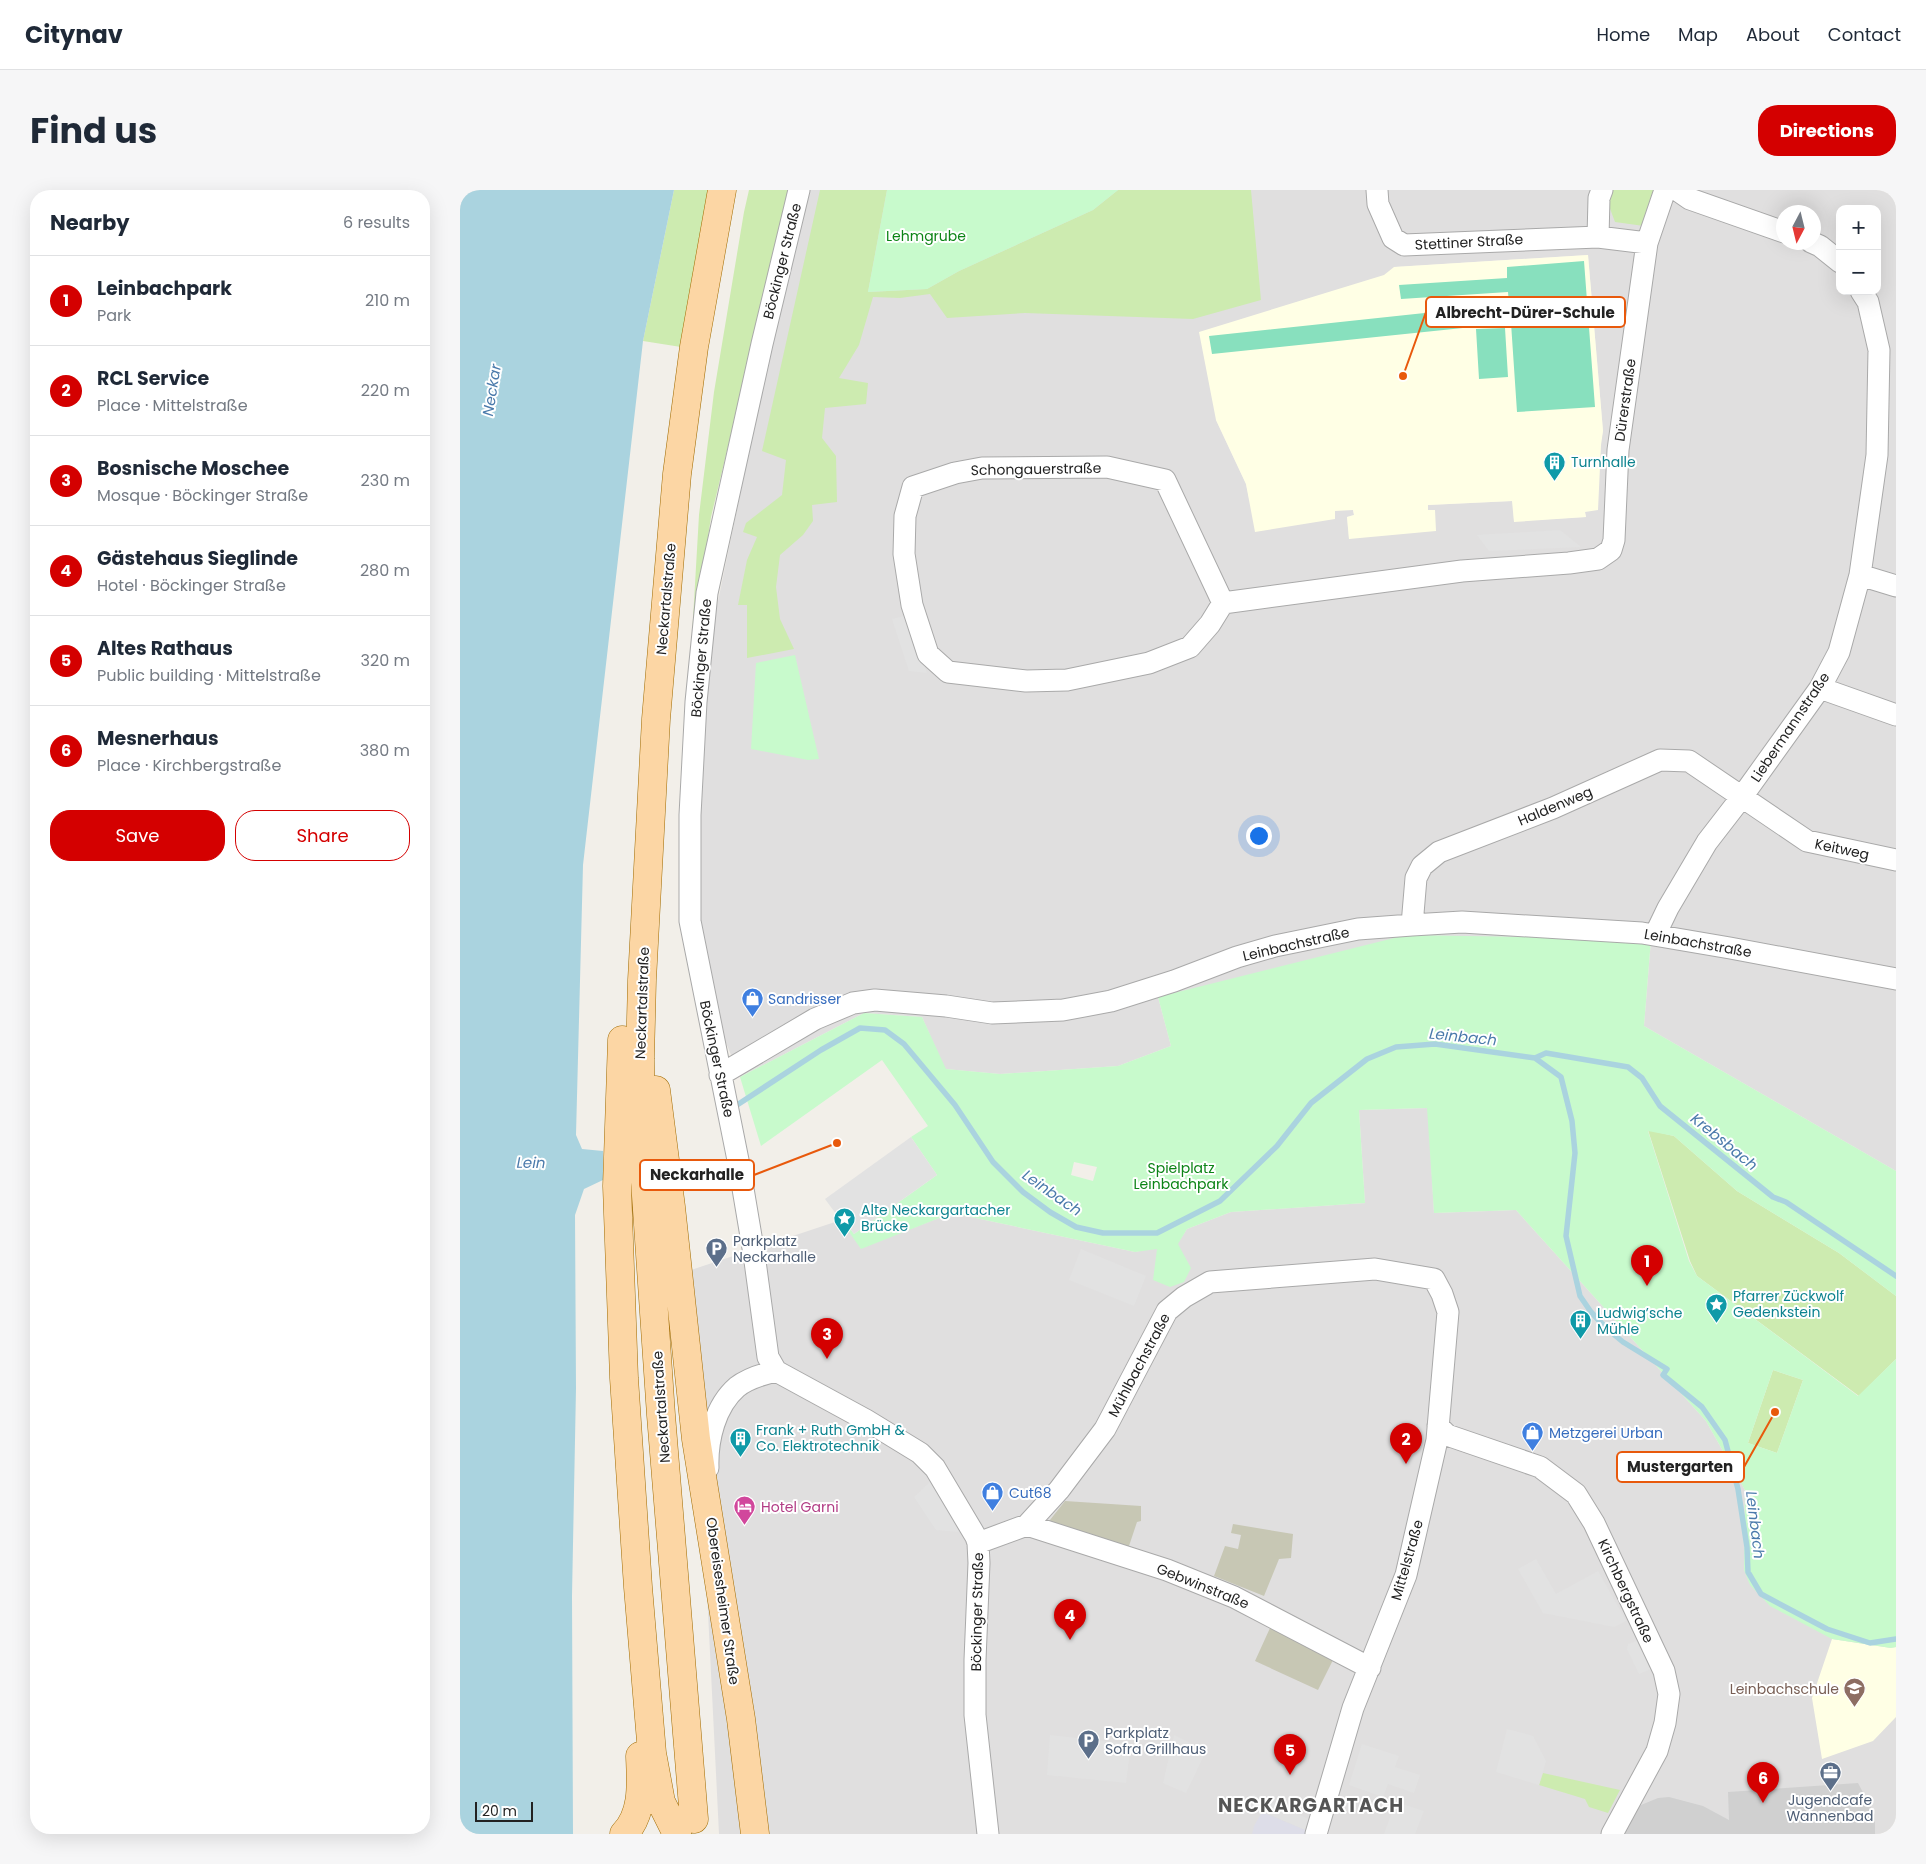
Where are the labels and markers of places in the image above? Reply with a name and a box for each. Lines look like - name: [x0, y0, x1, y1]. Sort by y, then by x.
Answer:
- callout: Albrecht-Dürer-Schule: [1426, 297, 1625, 327]
- building icon: Turnhalle: [1543, 450, 1567, 481]
- place label: Turnhalle: [1571, 452, 1636, 472]
- shop icon: Sandrisser: [740, 987, 764, 1018]
- place label: Sandrisser: [768, 989, 841, 1009]
- callout: Neckarhalle: [640, 1160, 754, 1190]
- place label: Alte Neckargartacher Brücke: [861, 1200, 1010, 1236]
- place icon: Alte Neckargartacher Brücke: [833, 1206, 857, 1237]
- place label: Parkplatz Neckarhalle: [733, 1231, 816, 1267]
- parking icon: Parkplatz Neckarhalle: [705, 1237, 729, 1268]
- pin: 1: [1631, 1245, 1663, 1286]
- place label: Pfarrer Zückwolf Gedenkstein: [1733, 1286, 1844, 1322]
- place icon: Pfarrer Zückwolf Gedenkstein: [1705, 1292, 1729, 1323]
- place label: Ludwig’sche Mühle: [1597, 1303, 1683, 1339]
- building icon: Ludwig’sche Mühle: [1569, 1309, 1593, 1340]
- pin: 3: [811, 1318, 843, 1359]
- place label: Frank + Ruth GmbH & Co. Elektrotechnik: [756, 1420, 905, 1456]
- shop icon: Metzgerei Urban: [1521, 1421, 1545, 1452]
- pin: 2: [1390, 1423, 1422, 1464]
- place label: Metzgerei Urban: [1549, 1423, 1663, 1443]
- building icon: Frank + Ruth GmbH & Co. Elektrotechnik: [728, 1426, 752, 1457]
- callout: Mustergarten: [1617, 1452, 1744, 1482]
- shop icon: Cut68: [981, 1481, 1005, 1512]
- place label: Cut68: [1009, 1483, 1052, 1503]
- hotel icon: Hotel Garni: [733, 1495, 757, 1526]
- place label: Hotel Garni: [761, 1497, 839, 1517]
- pin: 4: [1054, 1599, 1086, 1640]
- school or university icon: Leinbachschule: [1843, 1677, 1867, 1708]
- place label: Leinbachschule: [1730, 1679, 1839, 1699]
- place label: Parkplatz Sofra Grillhaus: [1105, 1723, 1206, 1759]
- parking icon: Parkplatz Sofra Grillhaus: [1077, 1729, 1101, 1760]
- pin: 5: [1274, 1734, 1306, 1775]
- office icon: Jugendcafe Wannenbad: [1818, 1760, 1842, 1791]
- pin: 6: [1747, 1762, 1779, 1803]
- place label: Jugendcafe Wannenbad: [1786, 1790, 1874, 1826]

